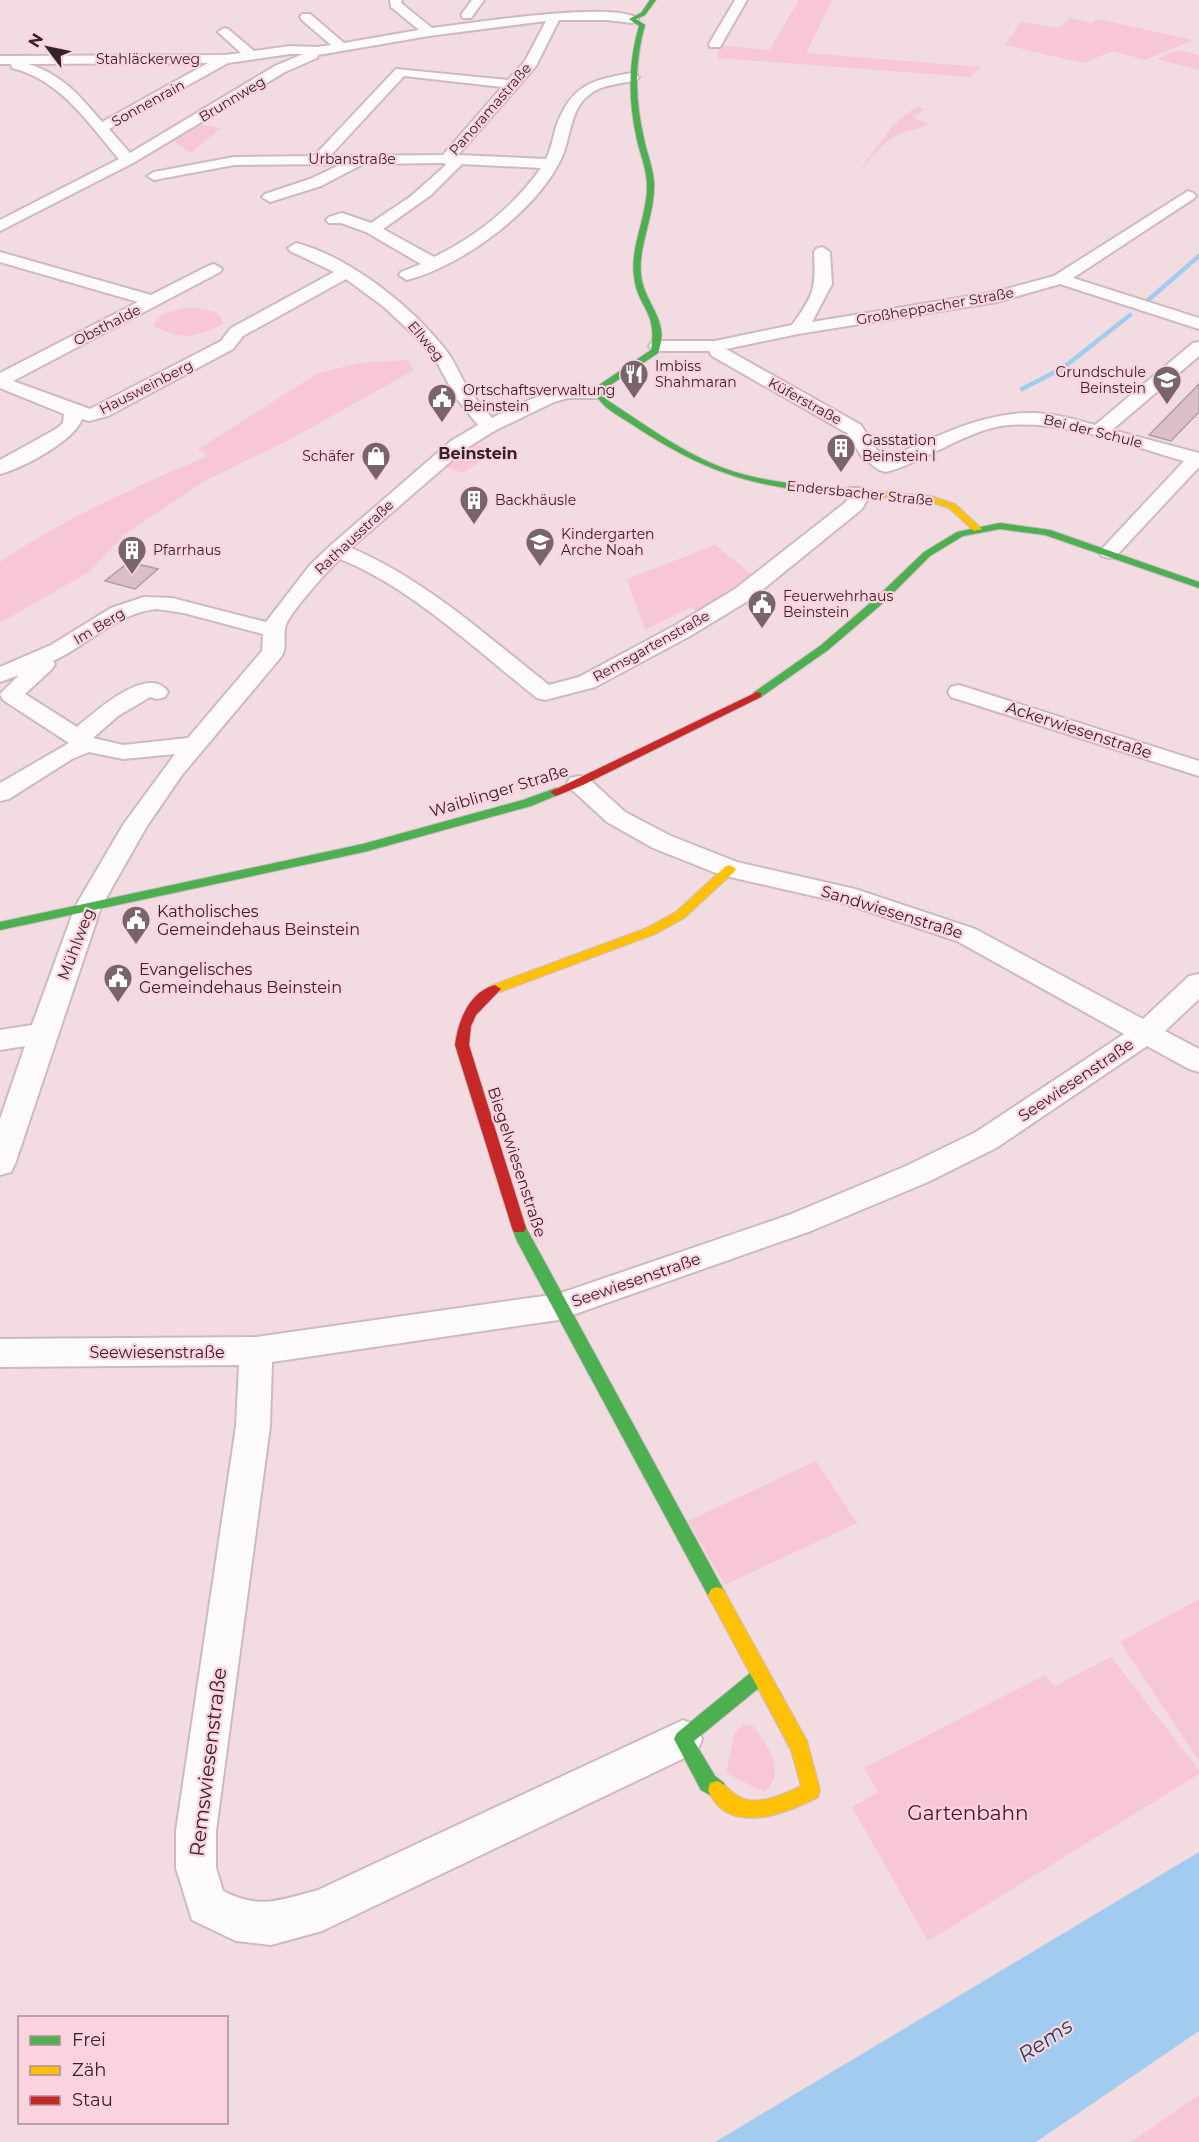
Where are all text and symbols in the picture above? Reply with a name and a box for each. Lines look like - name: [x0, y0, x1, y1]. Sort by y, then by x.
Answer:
- north arrow: [18, 18, 78, 78]
- text: N: [24, 30, 47, 51]
- street label: Stahläckerweg: [96, 50, 200, 68]
- street label: Panoramastraße: [445, 59, 535, 159]
- street label: Brunnweg: [195, 72, 269, 126]
- street label: Sonnenrain: [108, 76, 188, 130]
- street label: Urbanstraße: [308, 150, 396, 168]
- street label: Großheppacher Straße: [855, 283, 1015, 329]
- street label: Obsthalde: [70, 300, 144, 350]
- street label: Ellweg: [404, 317, 448, 365]
- street label: Hausweinberg: [96, 356, 196, 418]
- place label: Imbiss Shahmaran: [655, 357, 737, 391]
- restaurant icon: Imbiss Shahmaran: [618, 358, 650, 400]
- place label: Grundschule Beinstein: [1056, 363, 1146, 397]
- school or university icon: Grundschule Beinstein: [1151, 364, 1183, 406]
- street label: Küferstraße: [765, 373, 845, 429]
- place label: Ortschaftsverwaltung Beinstein: [463, 381, 615, 415]
- public building icon: Ortschaftsverwaltung Beinstein: [426, 382, 458, 424]
- street label: Bei der Schule: [1042, 410, 1144, 452]
- place label: Gasstation Beinstein I: [862, 431, 936, 465]
- building icon: Gasstation Beinstein I: [825, 432, 857, 474]
- shop icon: Schäfer: [360, 440, 392, 482]
- district label: Beinstein: [438, 444, 518, 463]
- place label: Schäfer: [302, 447, 355, 465]
- street label: Endersbacher Straße: [786, 476, 934, 510]
- building icon: Backhäusle: [458, 484, 490, 526]
- place label: Backhäusle: [495, 491, 576, 509]
- street label: Rathausstraße: [311, 496, 397, 578]
- place label: Kindergarten Arche Noah: [561, 525, 655, 559]
- school or university icon: Kindergarten Arche Noah: [524, 526, 556, 568]
- building icon: Pfarrhaus: [116, 534, 148, 576]
- place label: Pfarrhaus: [153, 541, 221, 559]
- place label: Feuerwehrhaus Beinstein: [783, 587, 893, 621]
- public building icon: Feuerwehrhaus Beinstein: [746, 588, 778, 630]
- street label: Im Berg: [70, 604, 128, 648]
- street label: Remsgartenstraße: [589, 606, 713, 686]
- street label: Ackerwiesenstraße: [1004, 697, 1154, 763]
- street label: Waiblinger Straße: [427, 761, 571, 821]
- street label: Sandwiesenstraße: [819, 881, 965, 943]
- place label: Katholisches Gemeindehaus Beinstein: [157, 902, 360, 939]
- public building icon: Katholisches Gemeindehaus Beinstein: [120, 904, 152, 946]
- street label: Mühlweg: [54, 905, 98, 983]
- place label: Evangelisches Gemeindehaus Beinstein: [139, 960, 342, 997]
- public building icon: Evangelisches Gemeindehaus Beinstein: [102, 962, 134, 1004]
- street label: Seewiesenstraße: [1015, 1034, 1137, 1126]
- street label: Biegelwiesenstraße: [484, 1084, 550, 1240]
- street label: Seewiesenstraße: [569, 1249, 703, 1311]
- street label: Seewiesenstraße: [89, 1343, 225, 1362]
- street label: Remswiesenstraße: [185, 1666, 231, 1858]
- park label: Gartenbahn: [907, 1801, 1029, 1825]
- water label: Rems: [1013, 2013, 1077, 2067]
- legend: [18, 2016, 228, 2124]
- text: Frei: [72, 2029, 106, 2051]
- text: Zäh: [72, 2059, 107, 2081]
- text: Stau: [72, 2089, 113, 2111]

